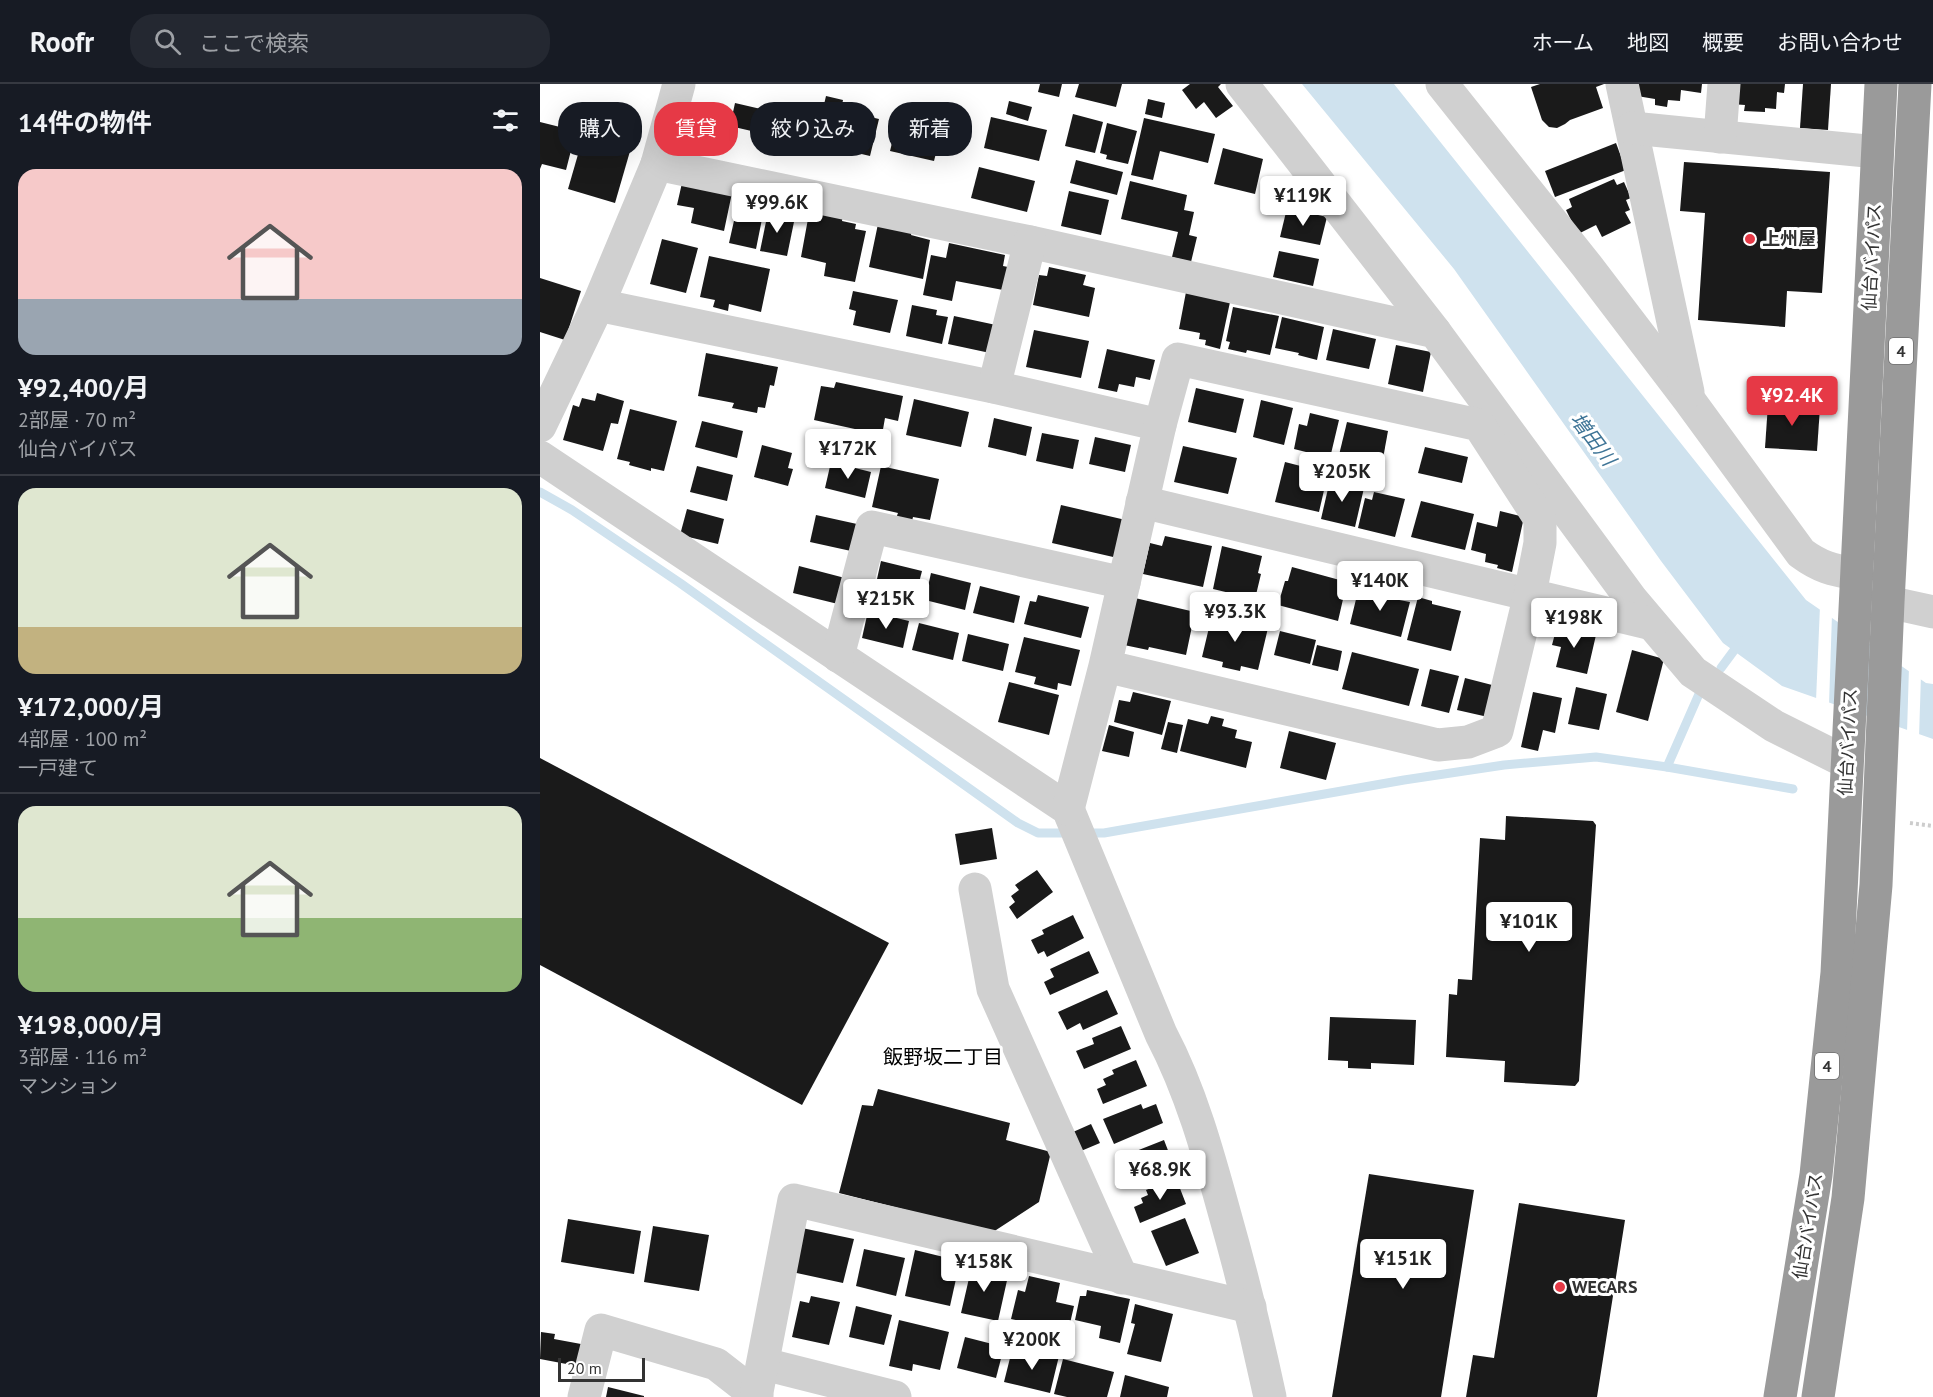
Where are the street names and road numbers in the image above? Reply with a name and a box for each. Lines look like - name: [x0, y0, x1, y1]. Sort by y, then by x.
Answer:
- street label: 仙台バイパス: [1857, 203, 1886, 311]
- road number: 4: [1889, 338, 1913, 364]
- street label: 仙台バイパス: [1833, 688, 1862, 796]
- road number: 4: [1815, 1053, 1839, 1079]
- street label: 仙台バイパス: [1788, 1171, 1827, 1281]

